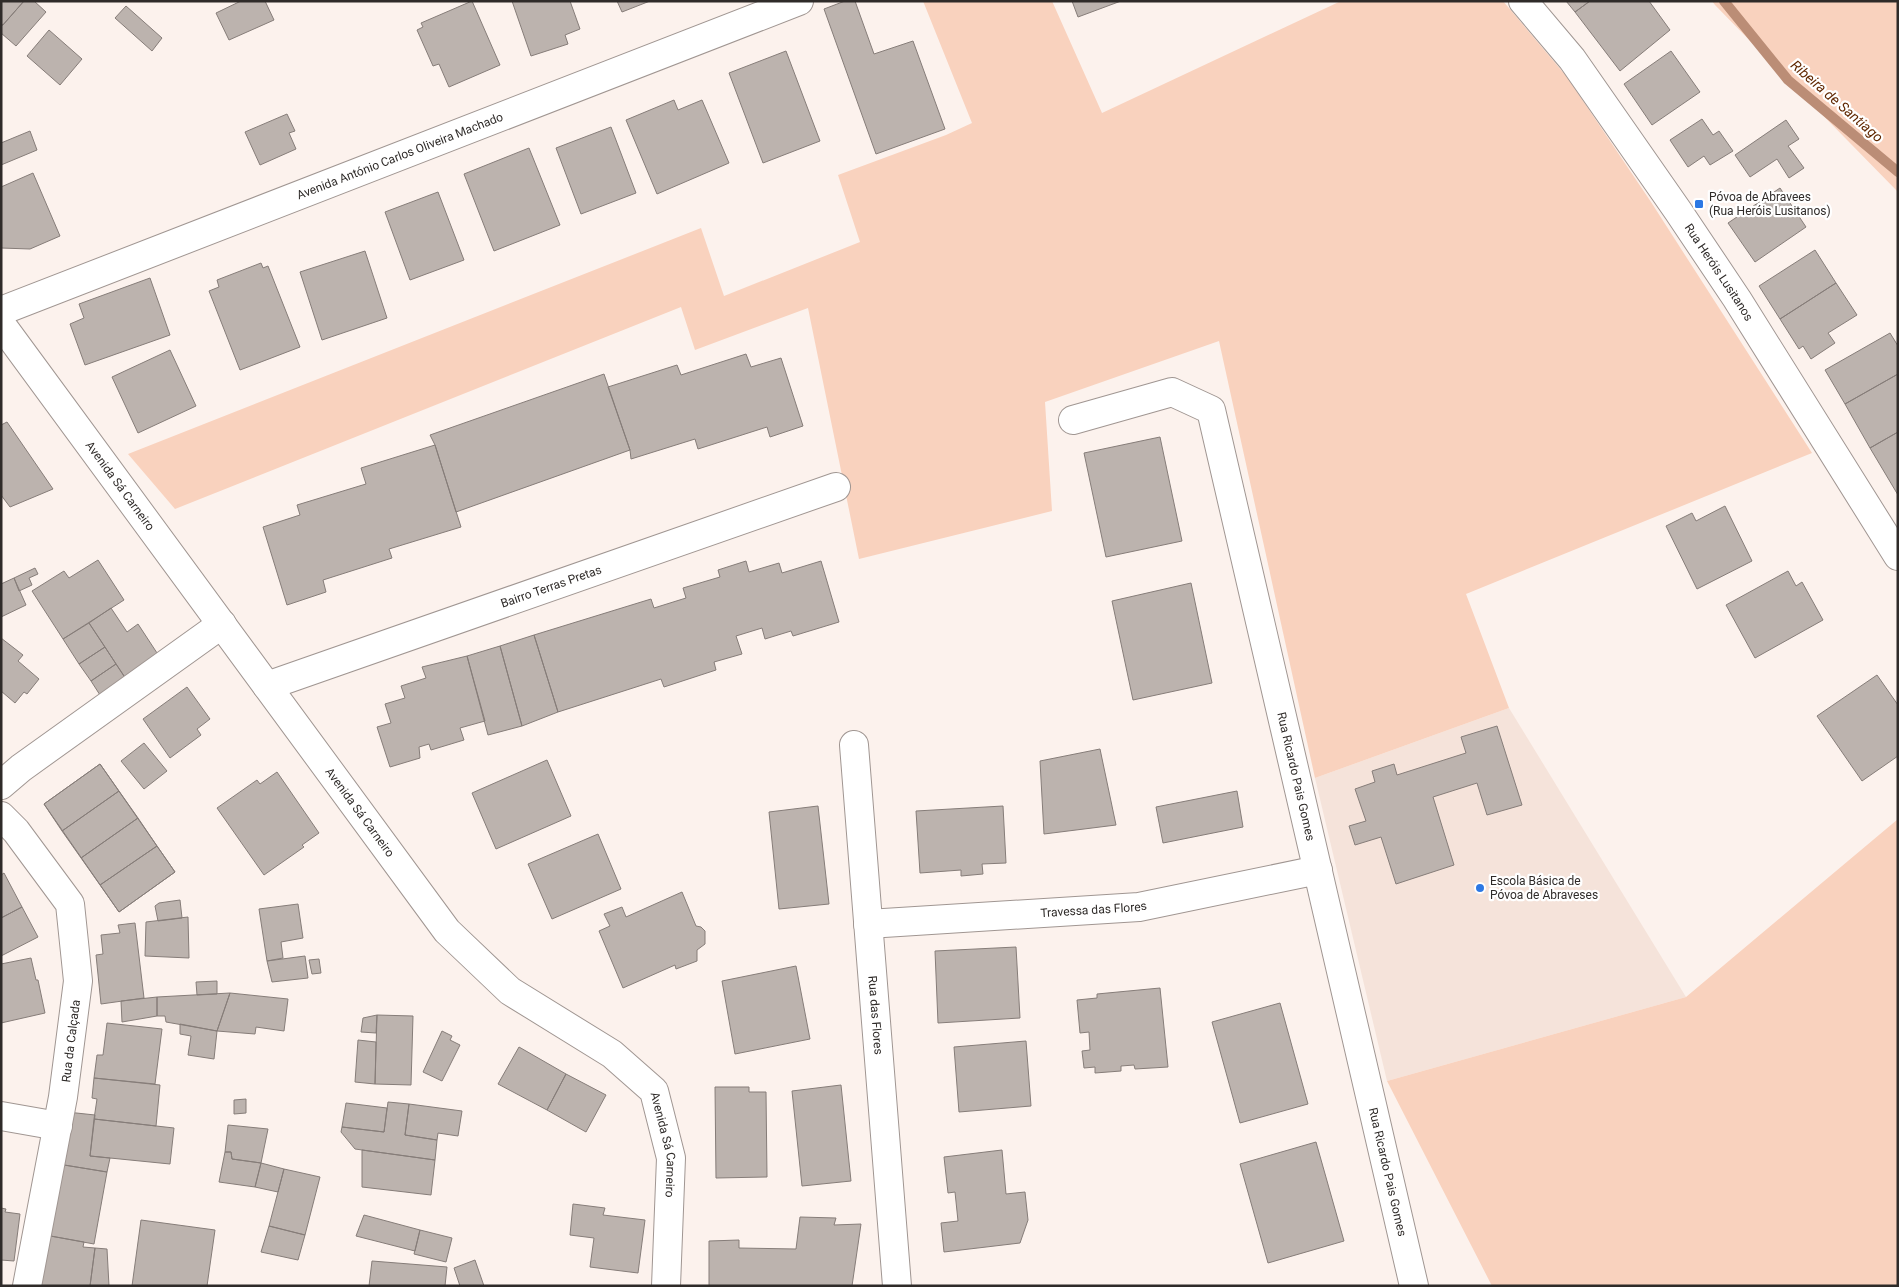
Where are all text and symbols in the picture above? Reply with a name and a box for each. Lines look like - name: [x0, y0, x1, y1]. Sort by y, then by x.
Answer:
- water label: Ribeira de Santiago: [1788, 57, 1886, 145]
- street label: Avenida António Carlos Oliveira Machado: [295, 110, 505, 202]
- place label: Póvoa de Abravees (Rua Heróis Lusitanos): [1709, 190, 1831, 218]
- marker: Póvoa de Abravees (Rua Heróis Lusitanos): [1693, 198, 1705, 210]
- street label: Rua Heróis Lusitanos: [1682, 221, 1756, 324]
- street label: Avenida Sá Carneiro: [83, 439, 158, 533]
- street label: Bairro Terras Pretas: [499, 563, 603, 611]
- street label: Rua Ricardo Pais Gomes: [1274, 711, 1318, 842]
- street label: Avenida Sá Carneiro: [322, 765, 397, 860]
- place label: Escola Básica de Póvoa de Abraveses: [1490, 874, 1598, 902]
- marker: Escola Básica de Póvoa de Abraveses: [1474, 882, 1486, 894]
- street label: Travessa das Flores: [1040, 899, 1148, 920]
- street label: Rua das Flores: [865, 975, 886, 1055]
- street label: Rua da Calçada: [59, 999, 83, 1083]
- street label: Avenida Sá Carneiro: [648, 1090, 678, 1198]
- street label: Rua Ricardo Pais Gomes: [1366, 1106, 1409, 1238]

